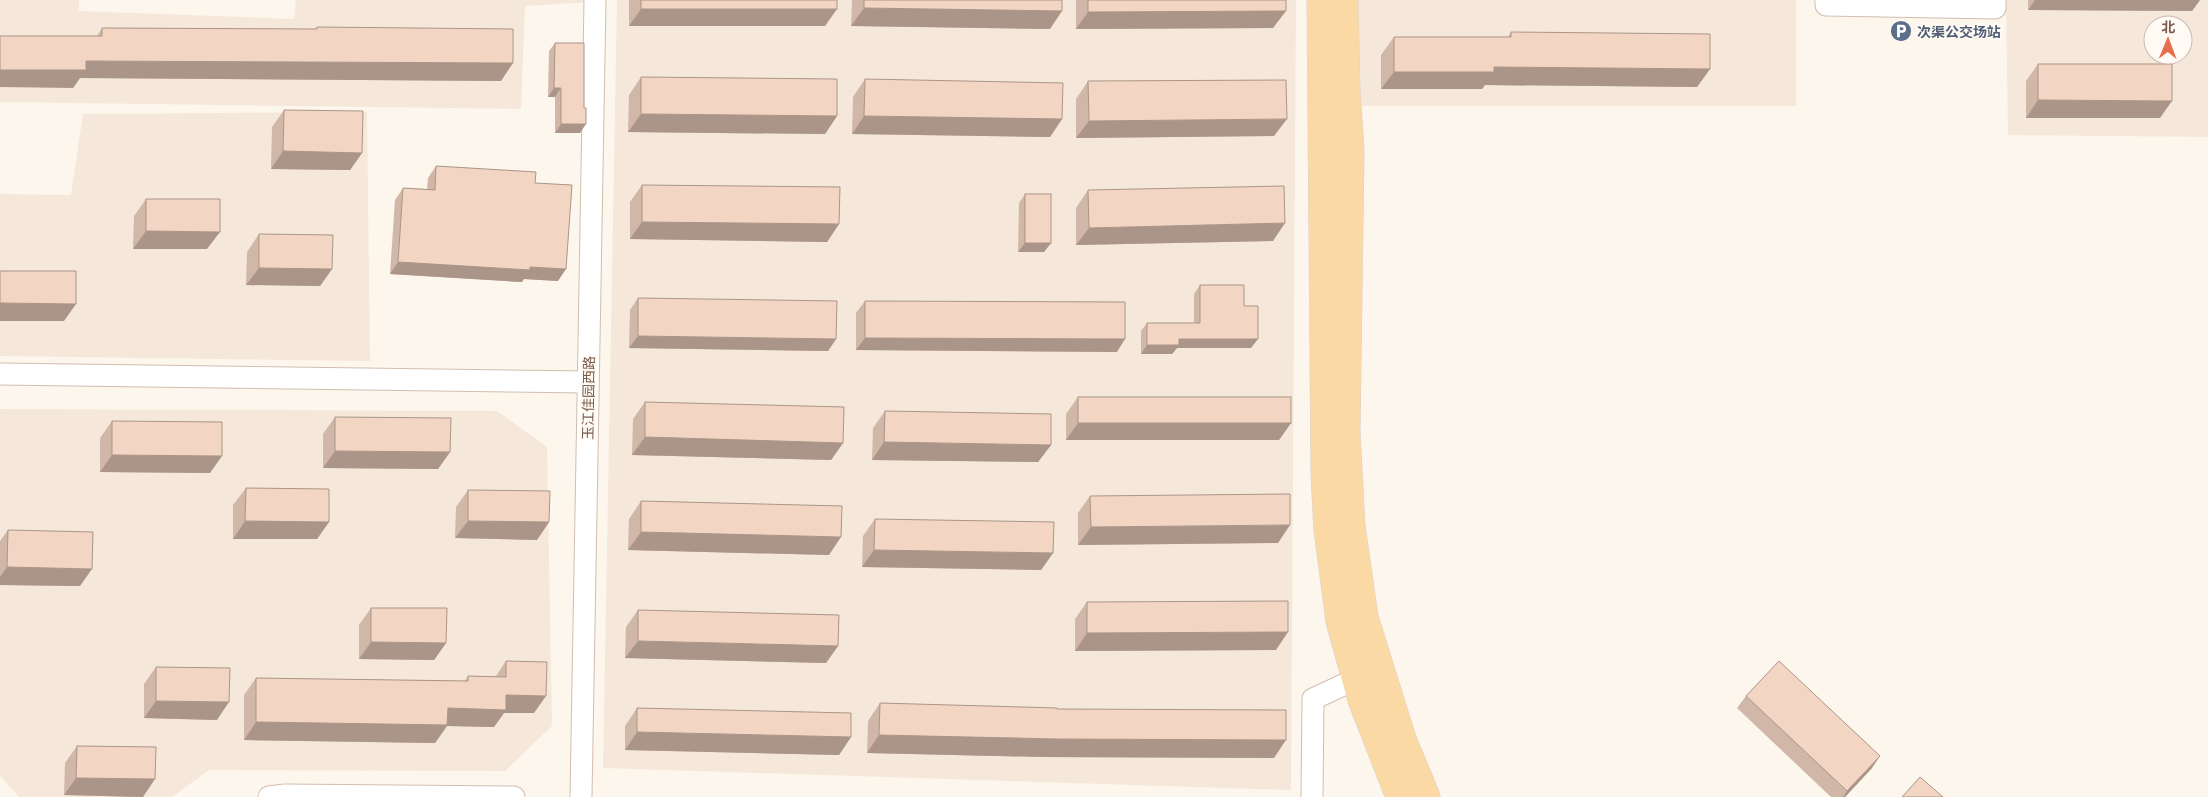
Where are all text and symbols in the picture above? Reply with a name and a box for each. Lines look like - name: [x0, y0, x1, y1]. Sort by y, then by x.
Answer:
- north arrow: [2143, 15, 2193, 65]
- text: 北: [2161, 18, 2175, 35]
- parking icon: 次渠公交场站: [1889, 19, 1913, 43]
- place label: 次渠公交场站: [1917, 23, 2001, 40]
- street label: 玉江佳园西路: [579, 356, 597, 440]

